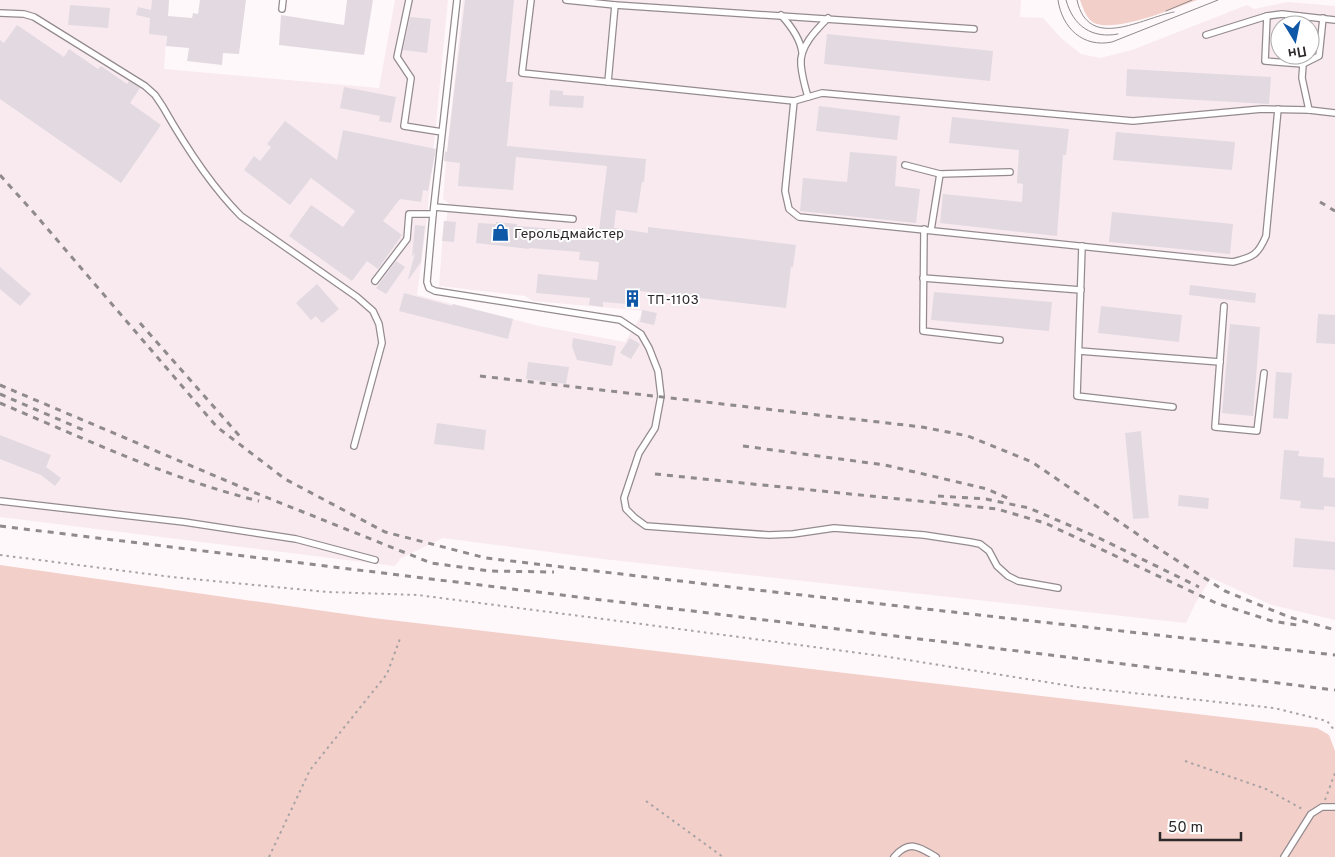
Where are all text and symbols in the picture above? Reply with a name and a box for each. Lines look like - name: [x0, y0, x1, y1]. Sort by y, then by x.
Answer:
- north arrow: [1270, 15, 1320, 65]
- text: Пн: [1286, 41, 1308, 61]
- shop icon: Герольдмайстер: [490, 223, 510, 243]
- place label: Герольдмайстер: [514, 226, 624, 243]
- building icon: ТП-1103: [623, 289, 643, 309]
- place label: ТП-1103: [647, 292, 699, 309]
- scale bar: [1160, 810, 1241, 842]
- text: 50 m: [1168, 819, 1203, 838]

